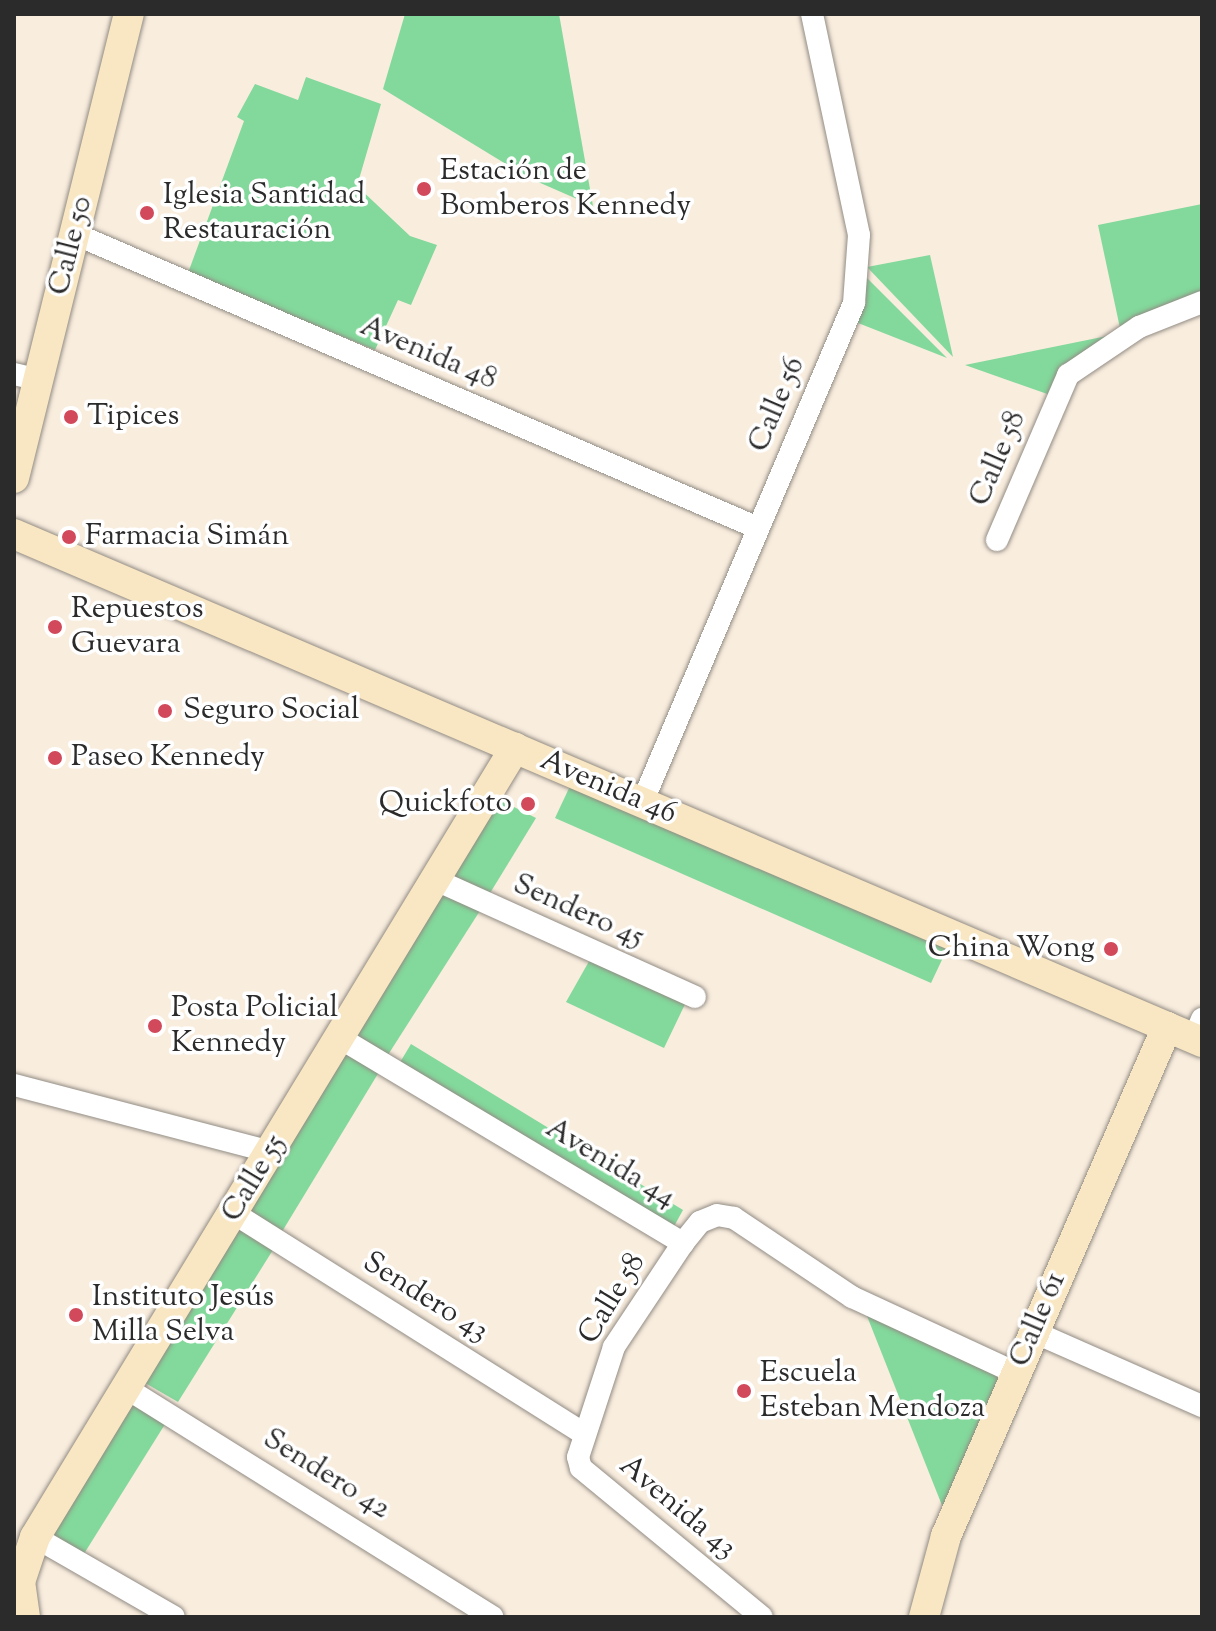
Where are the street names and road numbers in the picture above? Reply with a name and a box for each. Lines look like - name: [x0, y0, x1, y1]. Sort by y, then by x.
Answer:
- street label: Calle 50: [42, 193, 102, 299]
- street label: Avenida 48: [354, 309, 502, 399]
- street label: Calle 56: [742, 352, 814, 458]
- street label: Calle 58: [963, 406, 1035, 512]
- street label: Avenida 46: [534, 743, 682, 833]
- street label: Sendero 45: [507, 867, 649, 957]
- street label: Avenida 44: [539, 1111, 681, 1217]
- street label: Calle 55: [215, 1129, 295, 1229]
- street label: Sendero 43: [356, 1245, 494, 1351]
- street label: Calle 58: [572, 1247, 654, 1351]
- street label: Calle 61: [1003, 1267, 1075, 1373]
- street label: Sendero 42: [256, 1422, 396, 1528]
- street label: Avenida 43: [611, 1449, 743, 1567]

